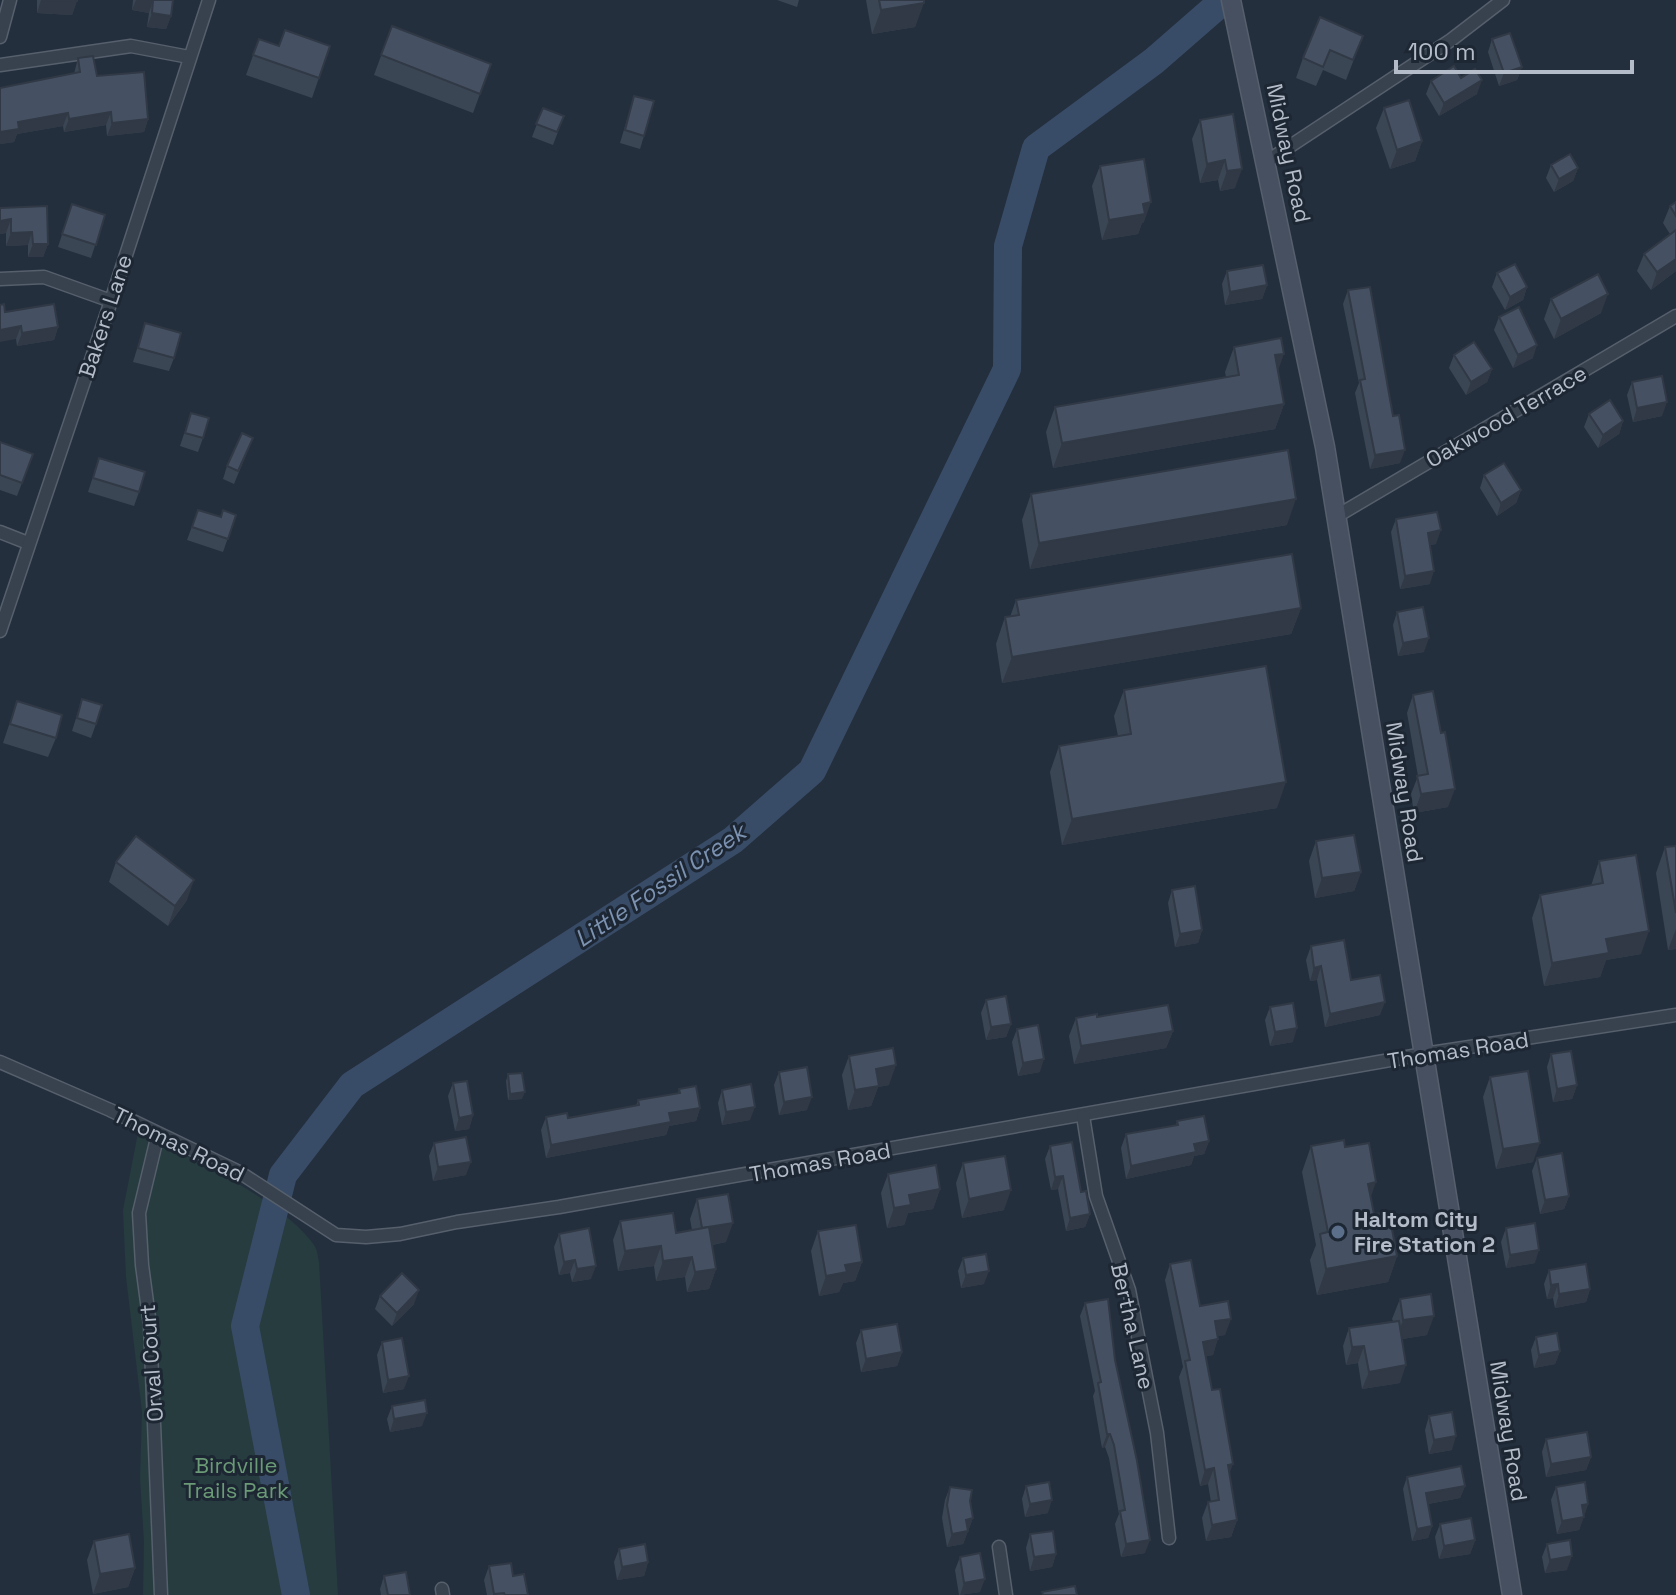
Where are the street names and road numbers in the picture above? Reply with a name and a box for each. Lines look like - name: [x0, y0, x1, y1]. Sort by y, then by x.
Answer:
- street label: Midway Road: [1261, 81, 1317, 225]
- street label: Bakers Lane: [72, 251, 138, 381]
- street label: Oakwood Terrace: [1420, 358, 1592, 474]
- street label: Midway Road: [1380, 720, 1430, 864]
- street label: Thomas Road: [1385, 1025, 1531, 1075]
- street label: Thomas Road: [109, 1100, 249, 1188]
- street label: Thomas Road: [747, 1136, 893, 1188]
- street label: Bertha Lane: [1105, 1260, 1161, 1392]
- street label: Orval Court: [133, 1303, 169, 1423]
- street label: Midway Road: [1484, 1359, 1534, 1503]

